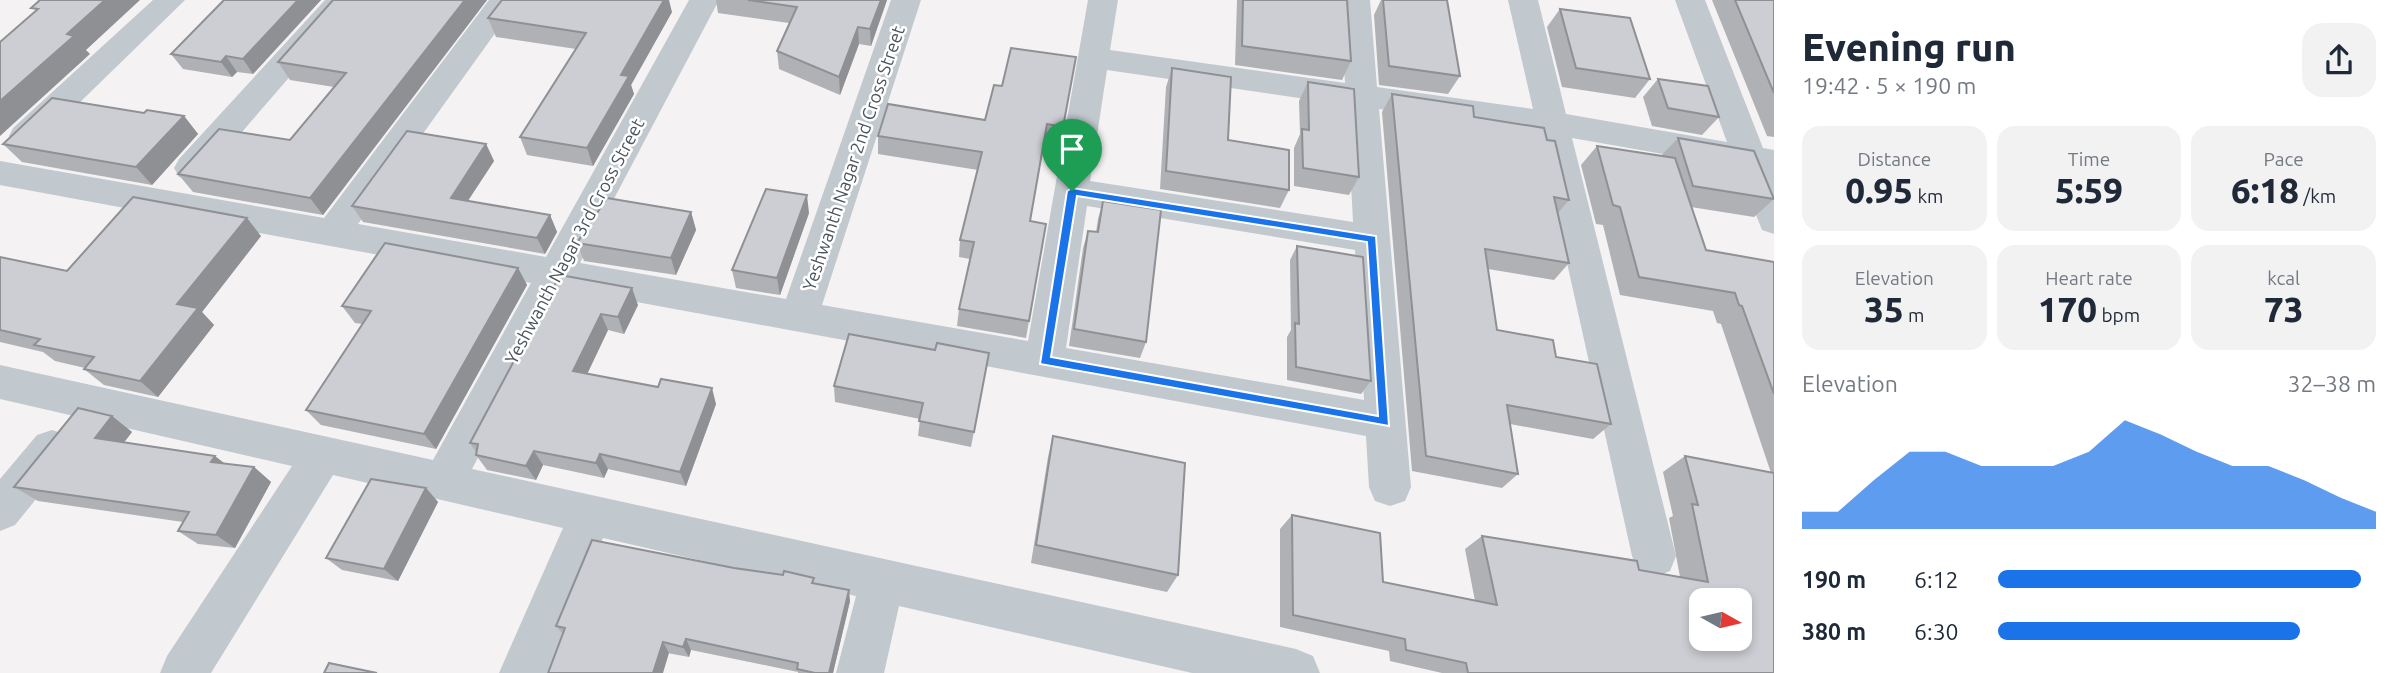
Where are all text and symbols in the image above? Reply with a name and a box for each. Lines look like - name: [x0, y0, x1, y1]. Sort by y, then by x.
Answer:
- street label: Yeshwanth Nagar 2nd Cross Street: [798, 23, 908, 293]
- button: share: [2302, 23, 2376, 97]
- text: Evening run: [1802, 26, 2016, 68]
- text: 19:42 · 5 × 190 m: [1802, 73, 1976, 98]
- street label: Yeshwanth Nagar 3rd Cross Street: [501, 115, 647, 367]
- pin: [1042, 119, 1102, 191]
- icon: arrive: [1053, 130, 1091, 168]
- text: Distance: [1858, 148, 1931, 170]
- text: Time: [2068, 148, 2110, 170]
- text: Pace: [2264, 148, 2304, 170]
- text: 0.95: [1845, 170, 1913, 210]
- text: 5:59: [2055, 170, 2123, 210]
- text: 6:18: [2231, 170, 2299, 210]
- text: km: [1913, 185, 1943, 207]
- text: /km: [2299, 185, 2336, 207]
- text: Elevation: [1855, 267, 1934, 289]
- text: Heart rate: [2045, 267, 2133, 289]
- text: kcal: [2267, 267, 2300, 289]
- text: 35: [1864, 289, 1904, 329]
- text: 170: [2038, 289, 2097, 329]
- text: 73: [2264, 289, 2303, 329]
- text: m: [1904, 304, 1924, 326]
- text: bpm: [2097, 304, 2140, 326]
- text: Elevation: [1802, 371, 1898, 396]
- text: 32–38 m: [2288, 371, 2376, 396]
- text: 190 m: [1802, 567, 1866, 592]
- text: 6:12: [1914, 567, 1959, 592]
- north arrow: [1689, 588, 1752, 651]
- map controls: [1689, 588, 1752, 651]
- text: 380 m: [1802, 619, 1866, 644]
- text: 6:30: [1914, 619, 1959, 644]

